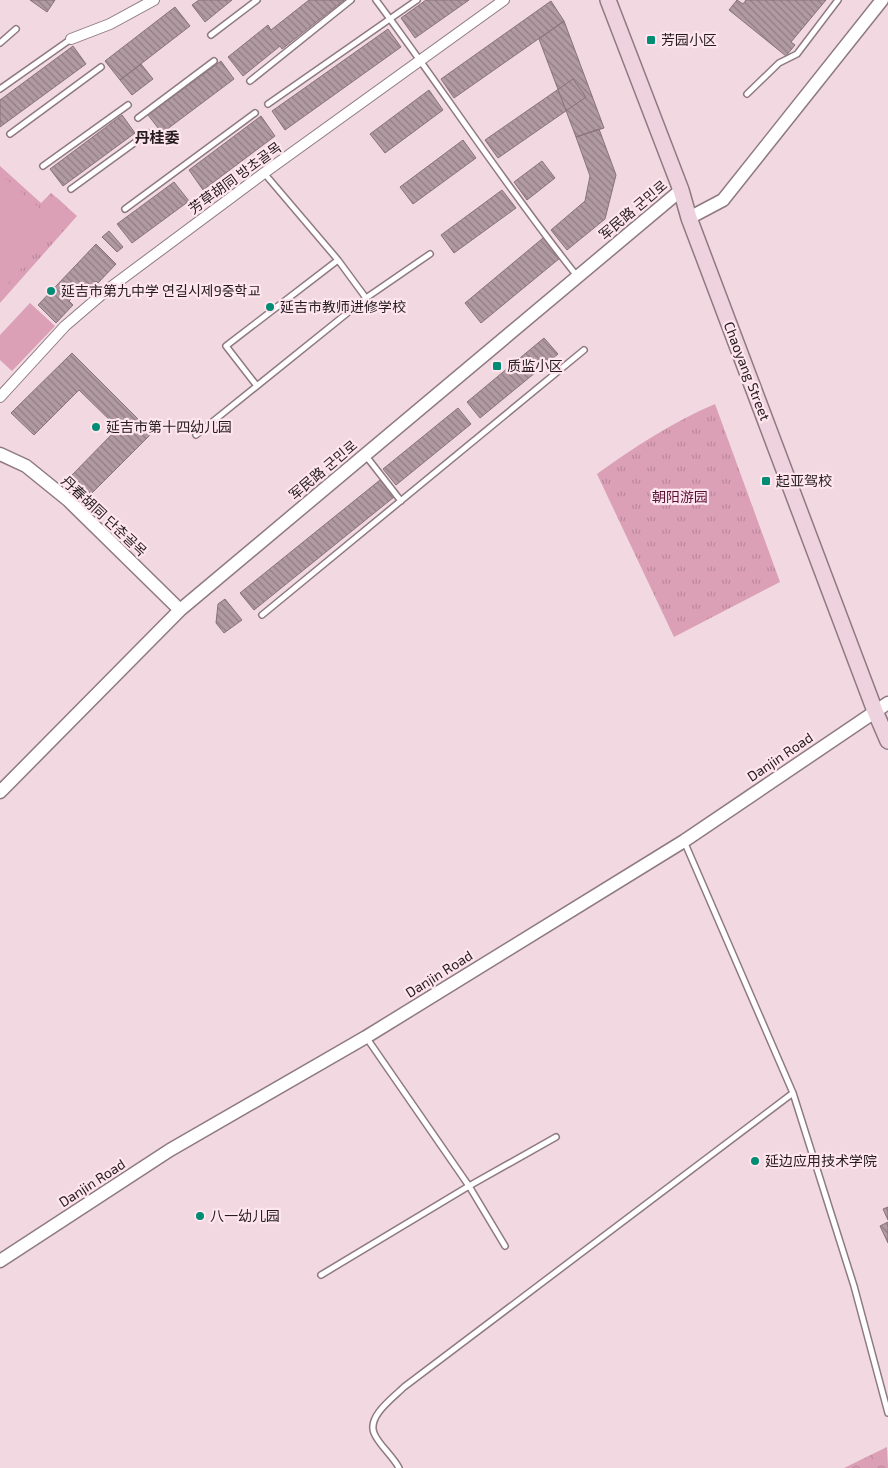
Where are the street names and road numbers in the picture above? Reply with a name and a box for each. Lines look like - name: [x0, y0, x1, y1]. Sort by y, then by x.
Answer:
- street label: 芳草胡同 방초골목: [185, 138, 285, 217]
- street label: 军民路 군민로: [595, 176, 670, 243]
- street label: Chaoyang Street: [721, 319, 774, 423]
- street label: 军民路 군민로: [285, 436, 360, 503]
- street label: 丹春胡同 단춘골목: [58, 472, 151, 560]
- street label: Danjin Road: [744, 728, 816, 785]
- street label: Danjin Road: [402, 946, 475, 1001]
- street label: Danjin Road: [55, 1155, 128, 1210]

